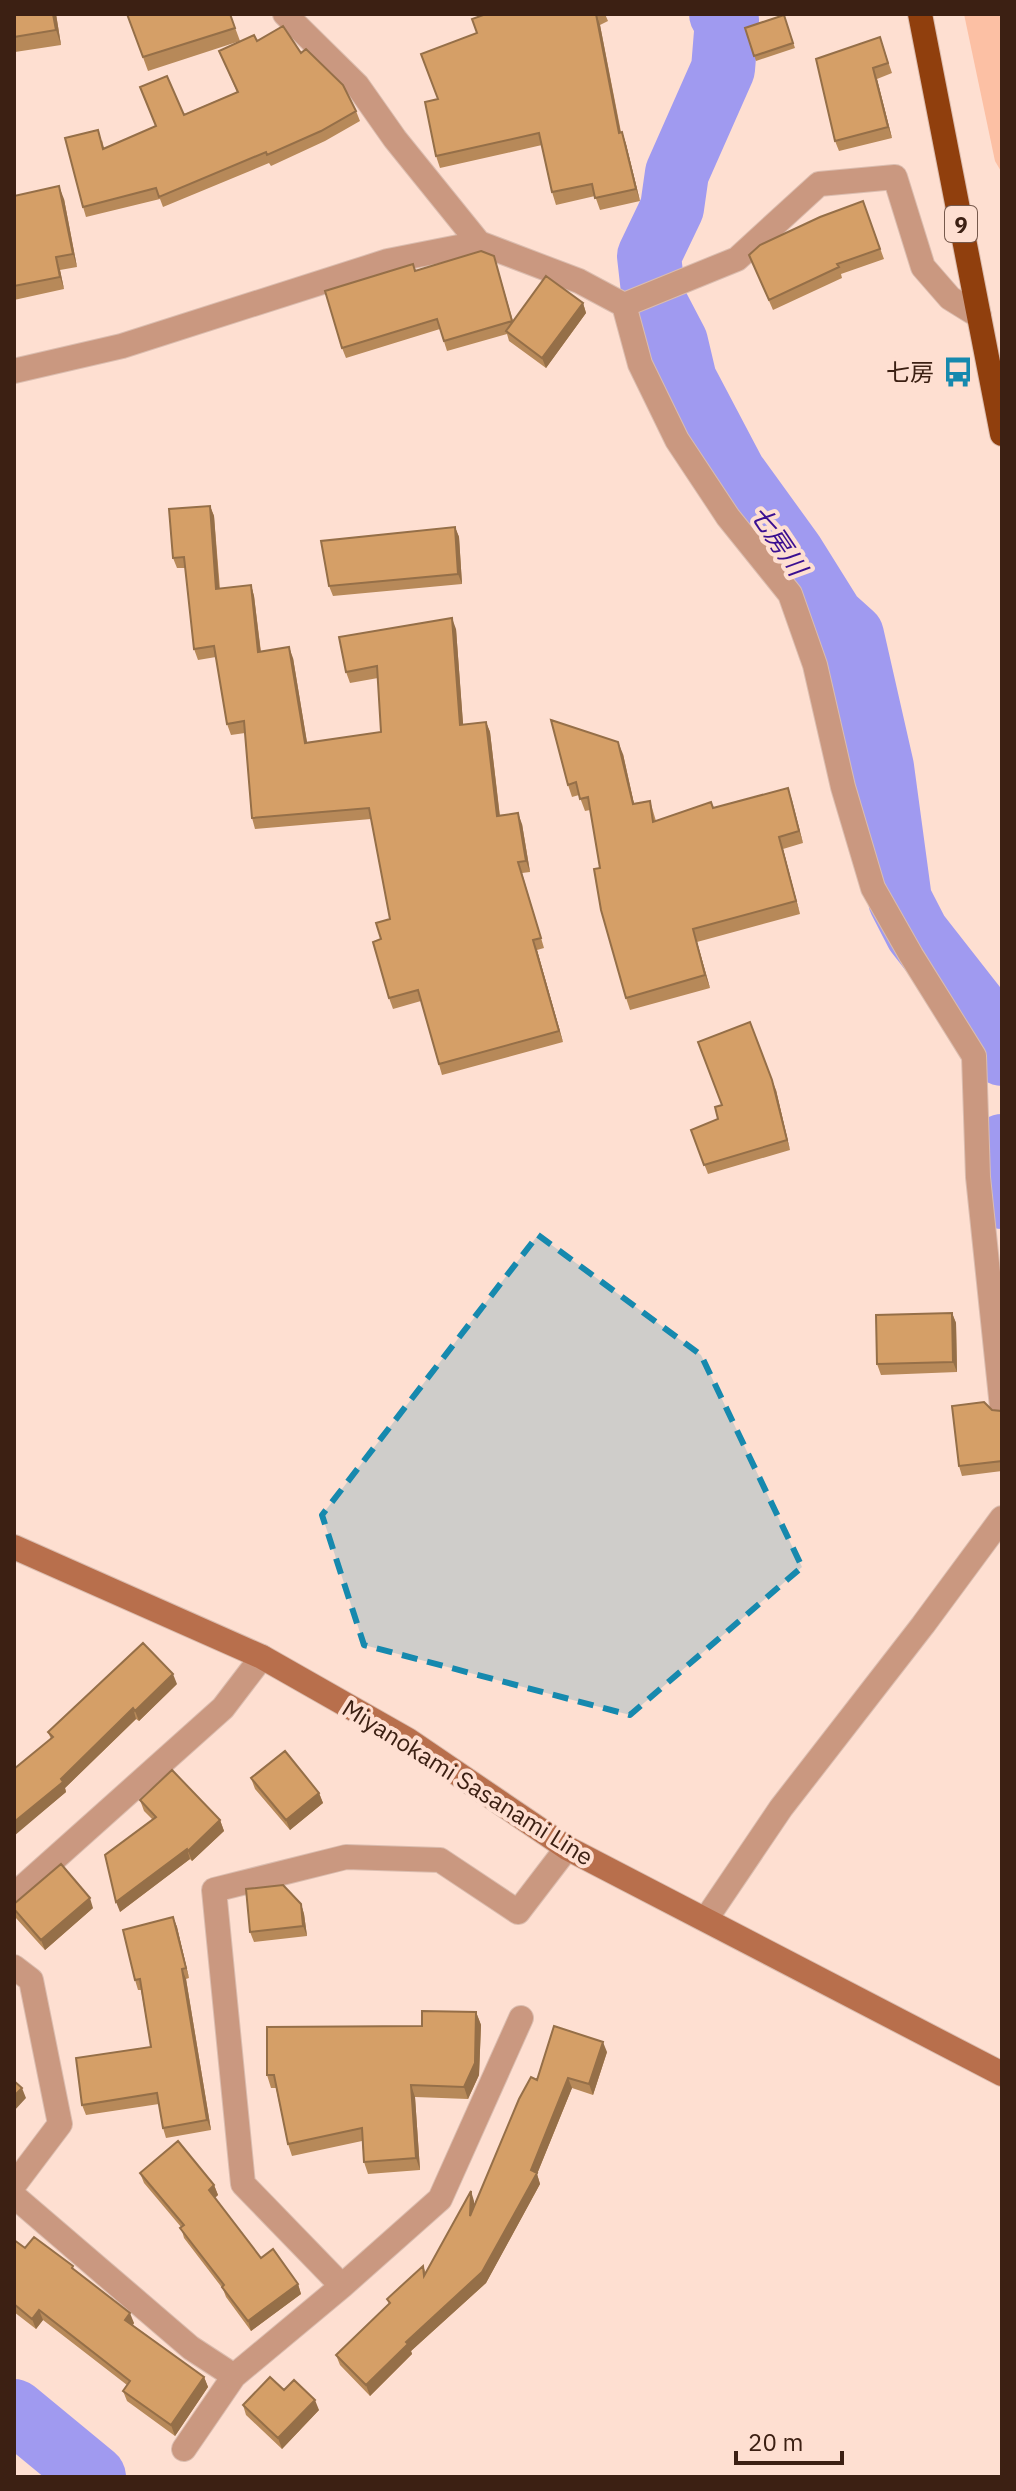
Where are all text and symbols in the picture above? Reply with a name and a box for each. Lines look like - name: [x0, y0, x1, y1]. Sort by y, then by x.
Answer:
- road number: 9: [945, 206, 977, 242]
- bus stop icon: 七房: [941, 355, 975, 389]
- place label: 七房: [886, 356, 934, 388]
- water label: 七房川: [743, 498, 817, 584]
- street label: Miyanokami Sasanami Line: [336, 1692, 600, 1872]
- scale bar: [736, 2415, 842, 2465]
- text: 20 m: [748, 2426, 803, 2458]

